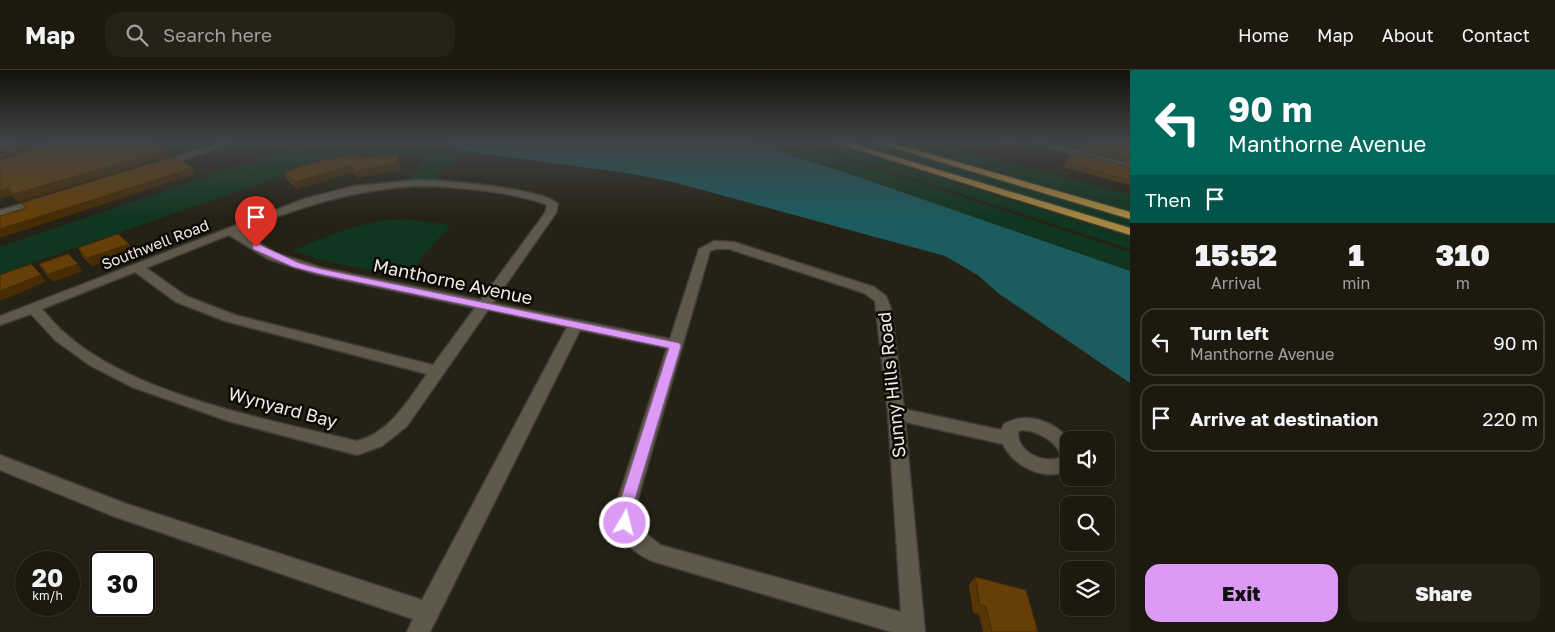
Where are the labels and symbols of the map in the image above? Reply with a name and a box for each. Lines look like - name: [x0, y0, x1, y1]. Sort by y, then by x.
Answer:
- pin: [235, 196, 277, 247]
- street label: Southwell Road: [99, 215, 211, 273]
- street label: Manthorne Avenue: [371, 253, 535, 309]
- street label: Sunny Hills Road: [872, 311, 910, 459]
- street label: Wynyard Bay: [226, 382, 340, 432]
- position arrow: [598, 496, 650, 548]
- speed limit sign: 30: [90, 551, 155, 616]

